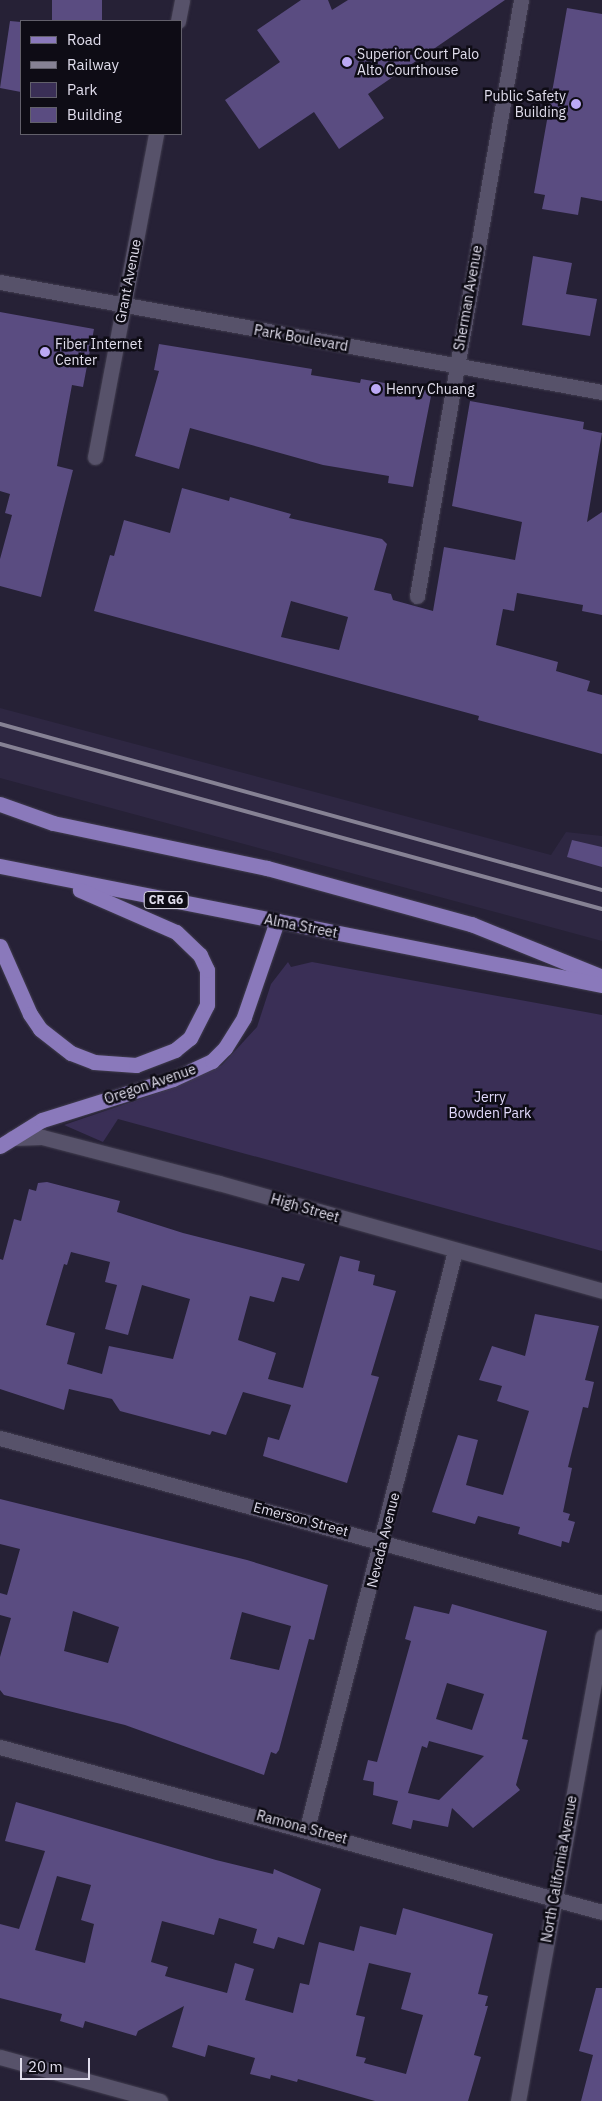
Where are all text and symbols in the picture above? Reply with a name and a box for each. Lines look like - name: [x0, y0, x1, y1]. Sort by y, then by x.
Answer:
- legend: [20, 20, 182, 135]
- text: Road: [67, 30, 102, 49]
- place label: Superior Court Palo Alto Courthouse: [357, 46, 479, 78]
- text: Railway: [67, 55, 119, 74]
- marker: Superior Court Palo Alto Courthouse: [341, 56, 353, 68]
- text: Park: [67, 80, 97, 99]
- place label: Public Safety Building: [484, 88, 566, 120]
- marker: Public Safety Building: [570, 98, 582, 110]
- text: Building: [67, 105, 122, 124]
- street label: Grant Avenue: [112, 238, 144, 324]
- street label: Sherman Avenue: [450, 244, 486, 352]
- street label: Park Boulevard: [253, 321, 349, 355]
- place label: Fiber Internet Center: [55, 336, 142, 368]
- marker: Fiber Internet Center: [39, 346, 51, 358]
- place label: Henry Chuang: [386, 381, 475, 397]
- marker: Henry Chuang: [370, 383, 382, 395]
- road number: CR G6: [144, 890, 188, 910]
- street label: Alma Street: [263, 911, 339, 941]
- street label: Oregon Avenue: [102, 1060, 198, 1108]
- park label: Jerry Bowden Park: [449, 1089, 531, 1122]
- street label: High Street: [269, 1190, 341, 1226]
- street label: Nevada Avenue: [363, 1491, 403, 1589]
- street label: Emerson Street: [252, 1498, 350, 1540]
- street label: North California Avenue: [538, 1794, 580, 1944]
- street label: Ramona Street: [255, 1807, 349, 1847]
- scale bar: [22, 2048, 92, 2080]
- text: 20 m: [28, 2057, 63, 2076]

